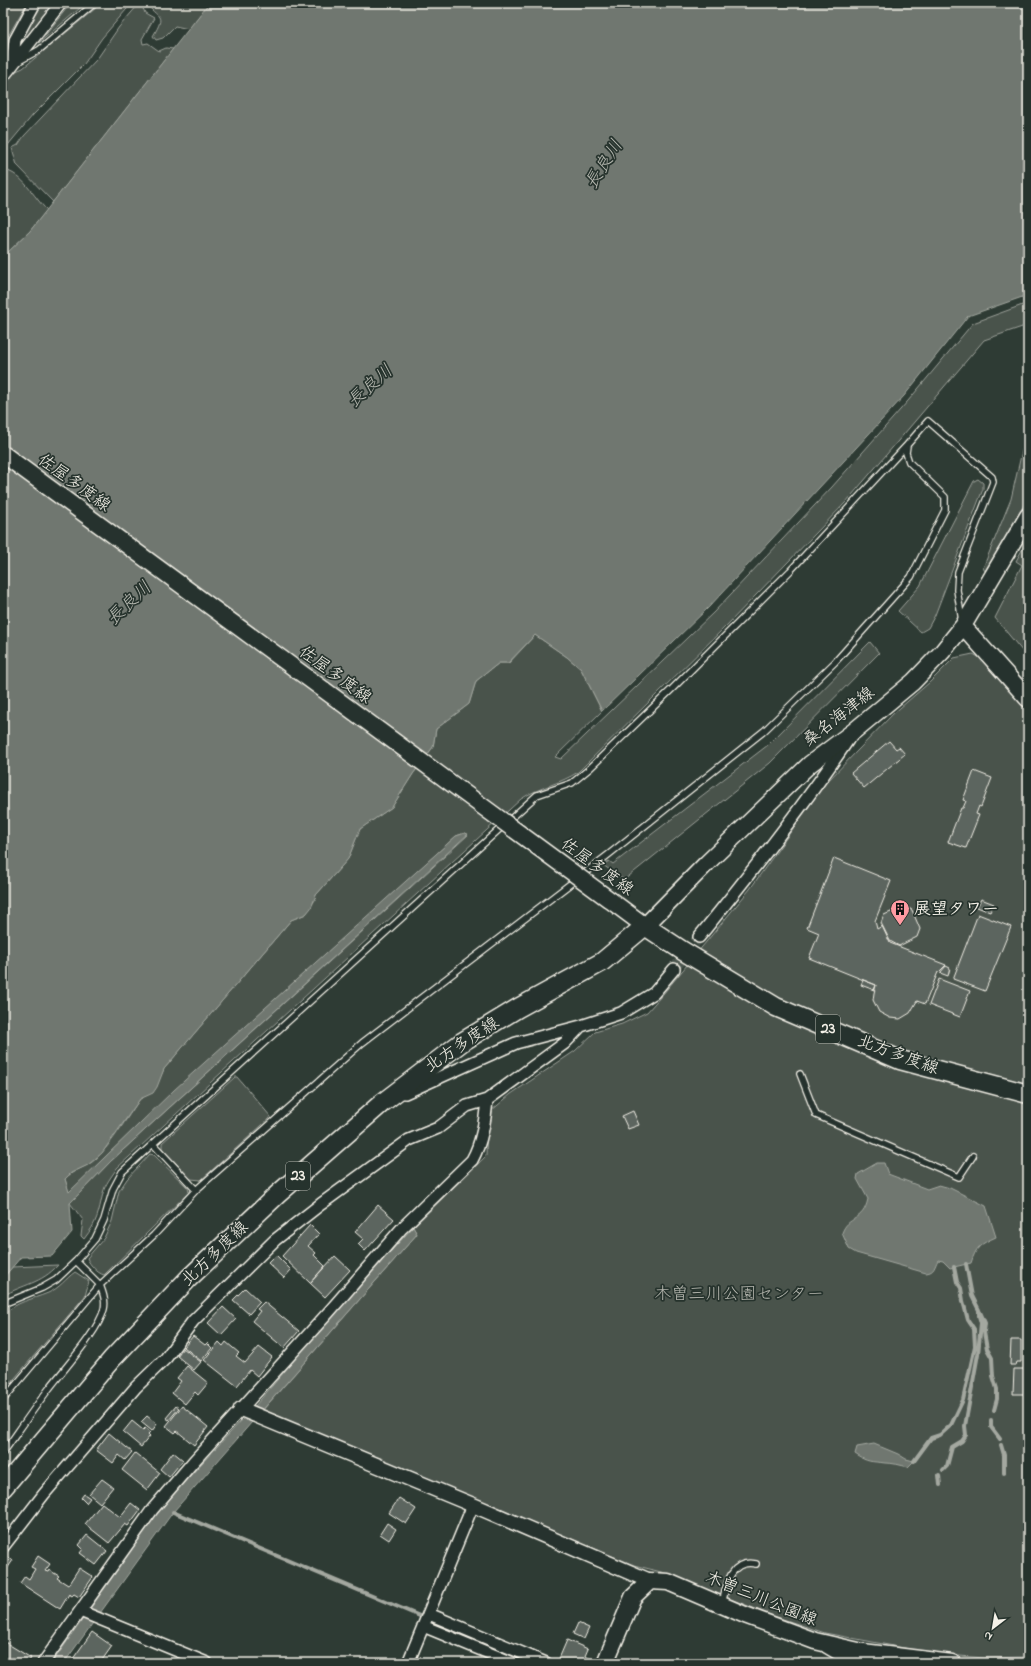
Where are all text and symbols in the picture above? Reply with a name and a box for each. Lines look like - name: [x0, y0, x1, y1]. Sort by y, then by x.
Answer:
- water label: 長良川: [580, 135, 630, 195]
- water label: 長良川: [342, 359, 400, 415]
- street label: 佐屋多度線: [32, 448, 116, 518]
- water label: 長良川: [102, 576, 158, 632]
- street label: 佐屋多度線: [293, 640, 377, 710]
- street label: 桑名海津線: [798, 681, 880, 753]
- street label: 佐屋多度線: [555, 832, 639, 902]
- place label: 展望タワー: [914, 897, 999, 922]
- building icon: 展望タワー: [889, 898, 911, 926]
- street label: 北方多度線: [420, 1011, 504, 1079]
- road number: 23: [816, 1015, 840, 1043]
- street label: 北方多度線: [854, 1029, 942, 1081]
- road number: 23: [286, 1162, 310, 1190]
- street label: 北方多度線: [176, 1215, 254, 1293]
- park label: 木曽三川公園センター: [654, 1282, 824, 1307]
- street label: 木曽三川公園線: [701, 1565, 821, 1633]
- north arrow: [973, 1608, 1013, 1648]
- text: N: [981, 1627, 996, 1644]

